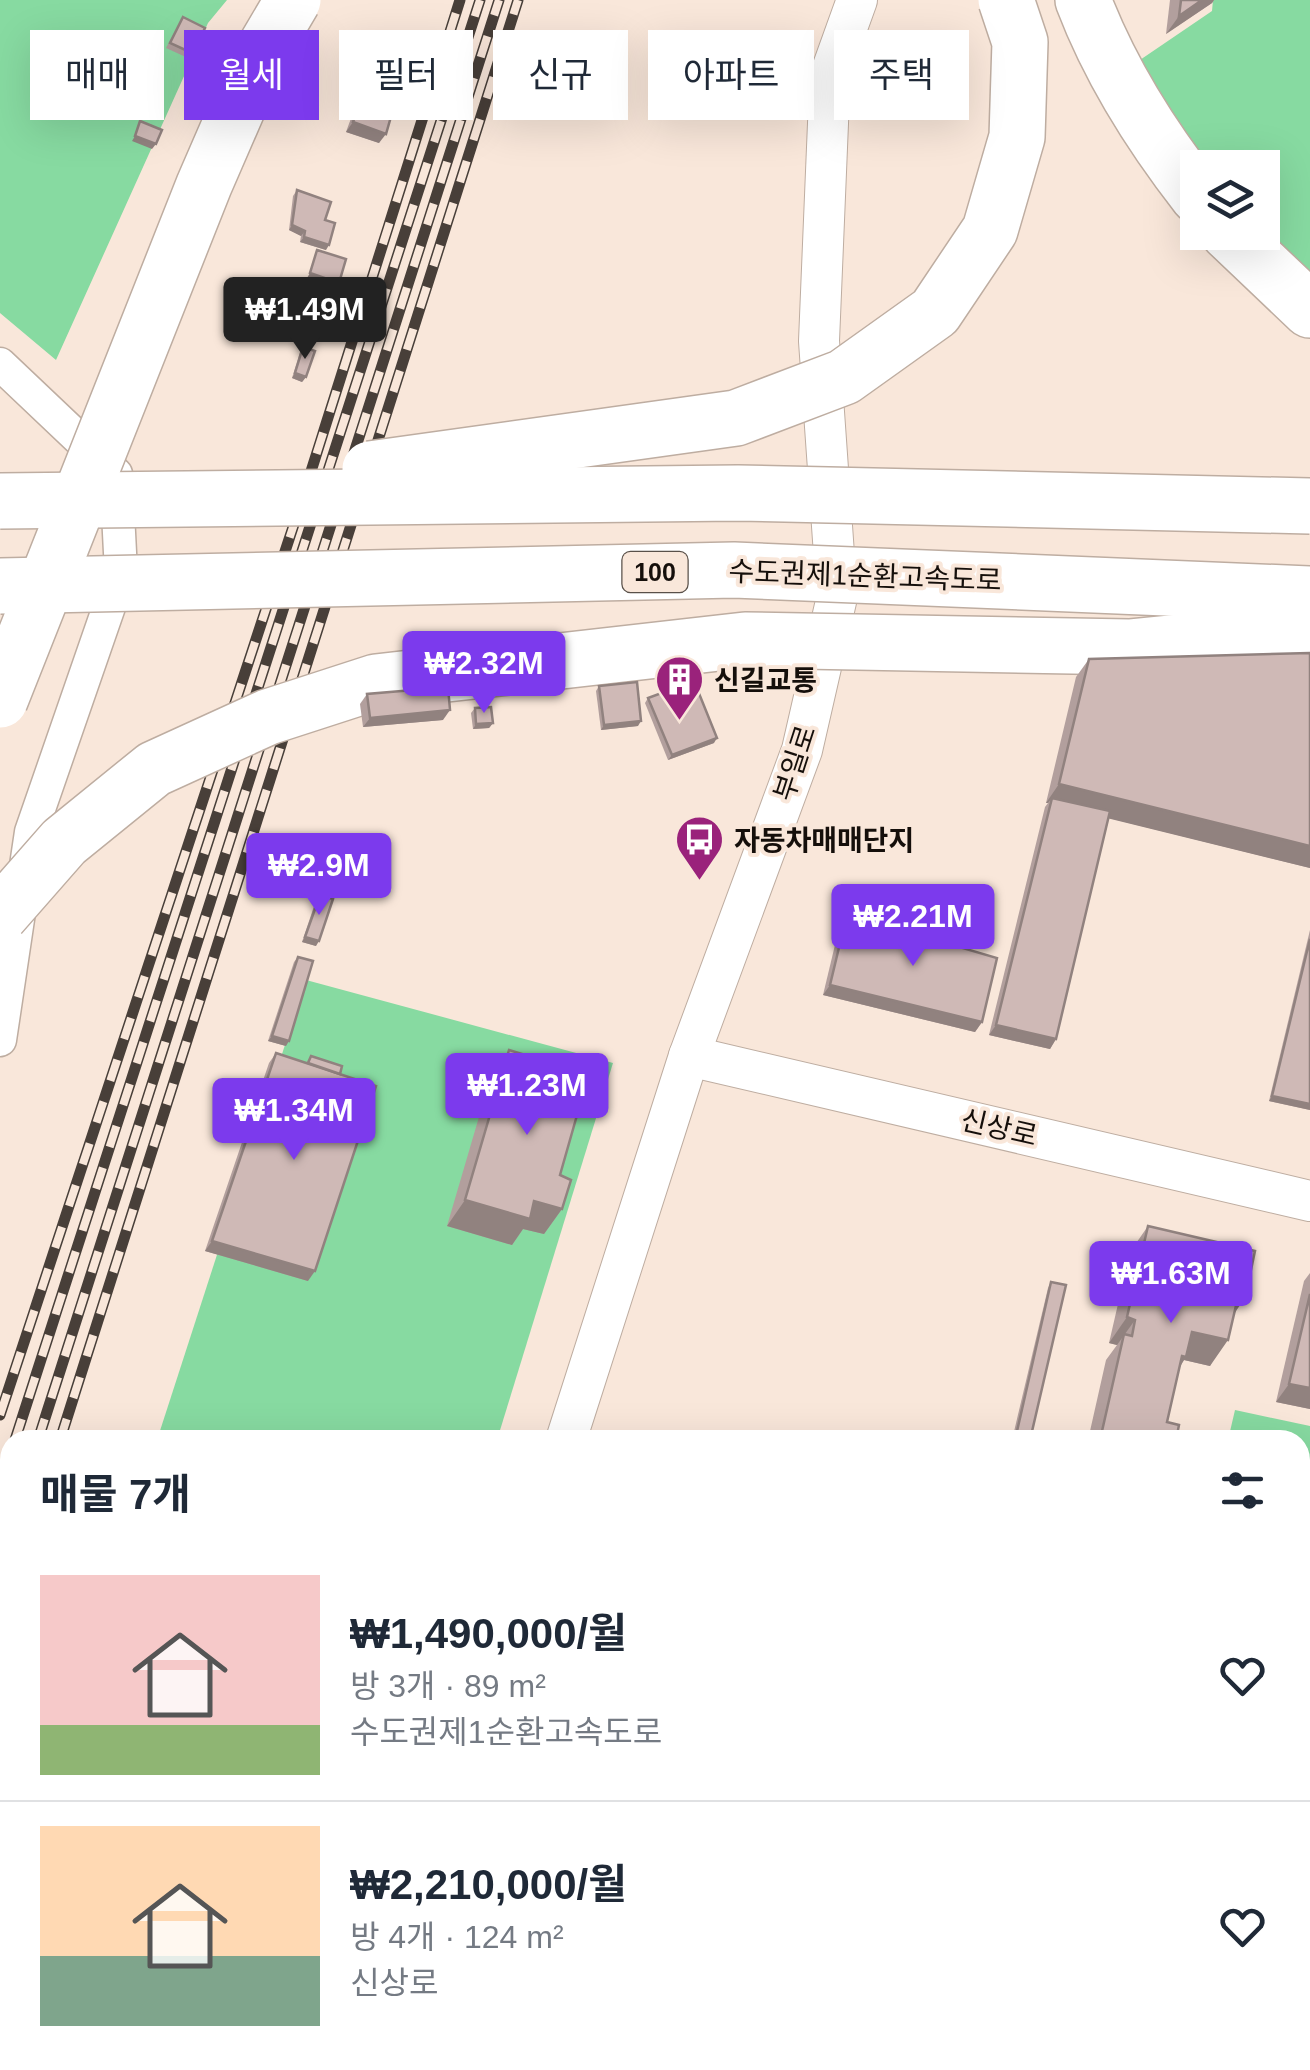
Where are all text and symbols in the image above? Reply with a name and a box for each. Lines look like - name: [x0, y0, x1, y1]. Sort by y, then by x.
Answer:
- chip: 매매: [30, 30, 164, 120]
- chip: 월세: [184, 30, 319, 120]
- chip: 필터: [339, 30, 473, 120]
- chip: 신규: [493, 30, 628, 120]
- chip: 아파트: [648, 30, 814, 120]
- chip: 주택: [834, 30, 969, 120]
- map controls: [1180, 150, 1280, 250]
- button: layers: [1180, 150, 1280, 250]
- pin: ₩1.49M: [224, 277, 386, 362]
- text: ₩1.49M: [245, 291, 365, 327]
- road number: 100: [622, 552, 688, 592]
- street label: 수도권제1순환고속도로: [728, 556, 1002, 596]
- pin: ₩2.32M: [403, 631, 565, 716]
- text: ₩2.32M: [424, 645, 544, 681]
- building icon: 신길교통: [653, 654, 705, 722]
- place label: 신길교통: [714, 665, 817, 696]
- street label: 부일로: [768, 721, 822, 805]
- bus stop icon: 자동차매매단지: [673, 814, 725, 882]
- place label: 자동차매매단지: [734, 825, 914, 856]
- pin: ₩2.9M: [249, 833, 389, 918]
- text: ₩2.9M: [268, 847, 370, 883]
- pin: ₩2.21M: [832, 884, 994, 969]
- text: ₩2.21M: [853, 898, 973, 934]
- pin: ₩1.23M: [446, 1053, 608, 1138]
- text: ₩1.23M: [467, 1067, 587, 1103]
- pin: ₩1.34M: [213, 1078, 375, 1163]
- text: ₩1.34M: [234, 1092, 354, 1128]
- street label: 신상로: [958, 1104, 1040, 1152]
- pin: ₩1.63M: [1090, 1241, 1252, 1326]
- text: ₩1.63M: [1111, 1255, 1231, 1291]
- icon: filters: [1215, 1463, 1270, 1518]
- text: 매물 7개: [40, 1471, 191, 1518]
- text: ₩1,490,000/월: [350, 1610, 627, 1657]
- icon: home: [120, 1615, 240, 1735]
- icon: heart: [1215, 1648, 1270, 1703]
- text: 방 3개 · 89 m²: [350, 1668, 546, 1704]
- text: 수도권제1순환고속도로: [350, 1714, 662, 1750]
- text: ₩2,210,000/월: [350, 1861, 627, 1908]
- icon: home: [120, 1866, 240, 1986]
- icon: heart: [1215, 1899, 1270, 1954]
- text: 방 4개 · 124 m²: [350, 1919, 564, 1955]
- text: 신상로: [350, 1965, 438, 2001]

